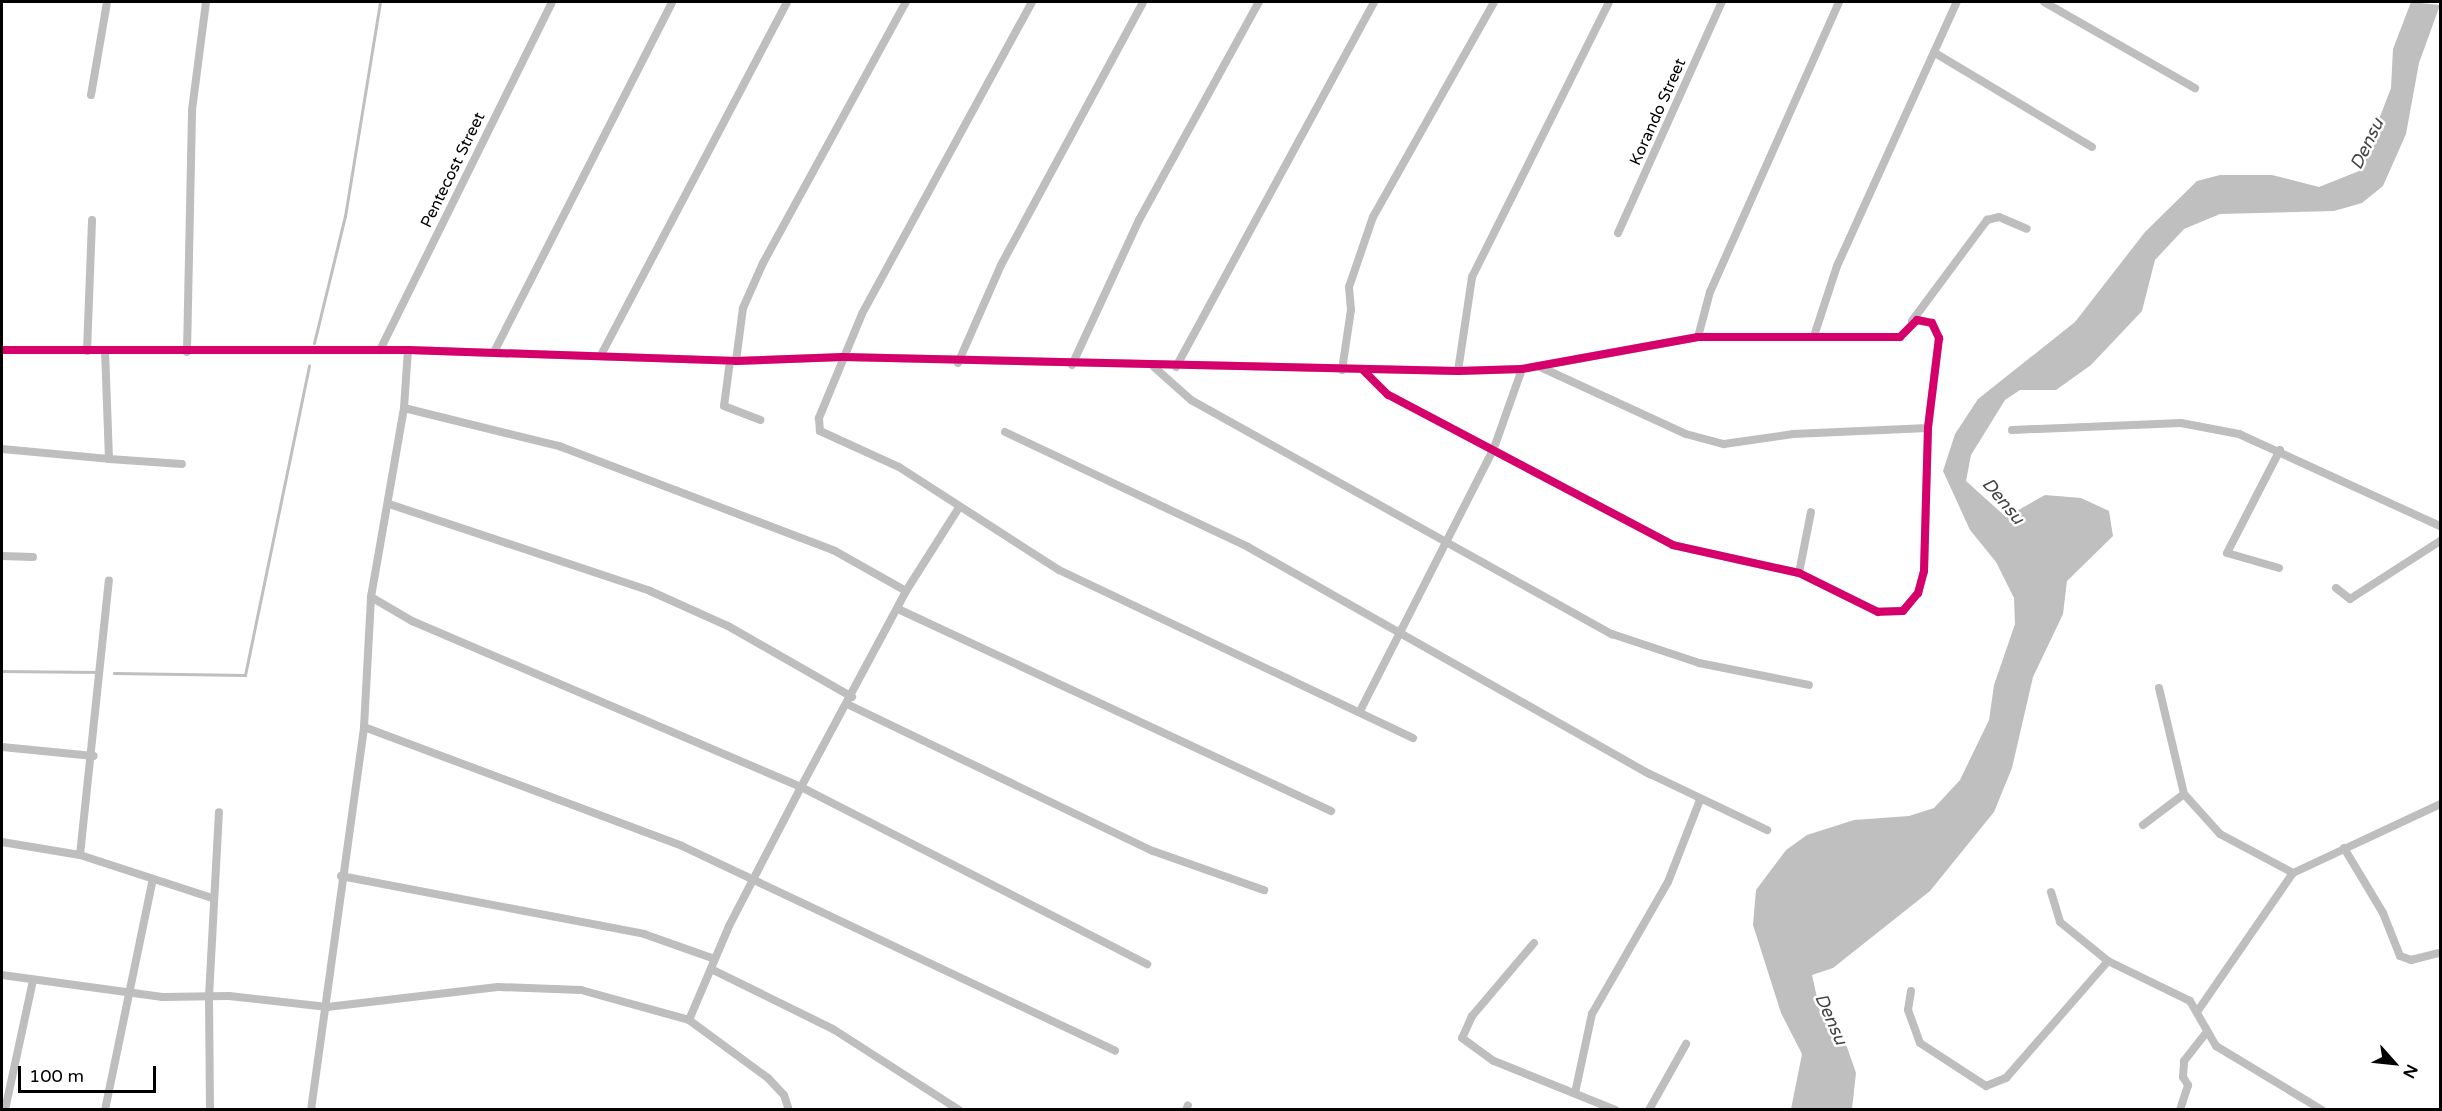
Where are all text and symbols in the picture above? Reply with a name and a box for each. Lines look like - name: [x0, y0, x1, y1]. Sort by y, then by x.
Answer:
- street label: Korando Street: [1626, 56, 1690, 168]
- street label: Pentecost Street: [417, 109, 489, 231]
- water label: Densu: [2345, 115, 2389, 173]
- water label: Densu: [1977, 473, 2029, 529]
- water label: Densu: [1810, 990, 1852, 1048]
- north arrow: [2364, 1033, 2424, 1093]
- scale bar: [21, 1054, 159, 1092]
- text: N: [2398, 1061, 2422, 1081]
- text: 100 m: [29, 1065, 84, 1087]

